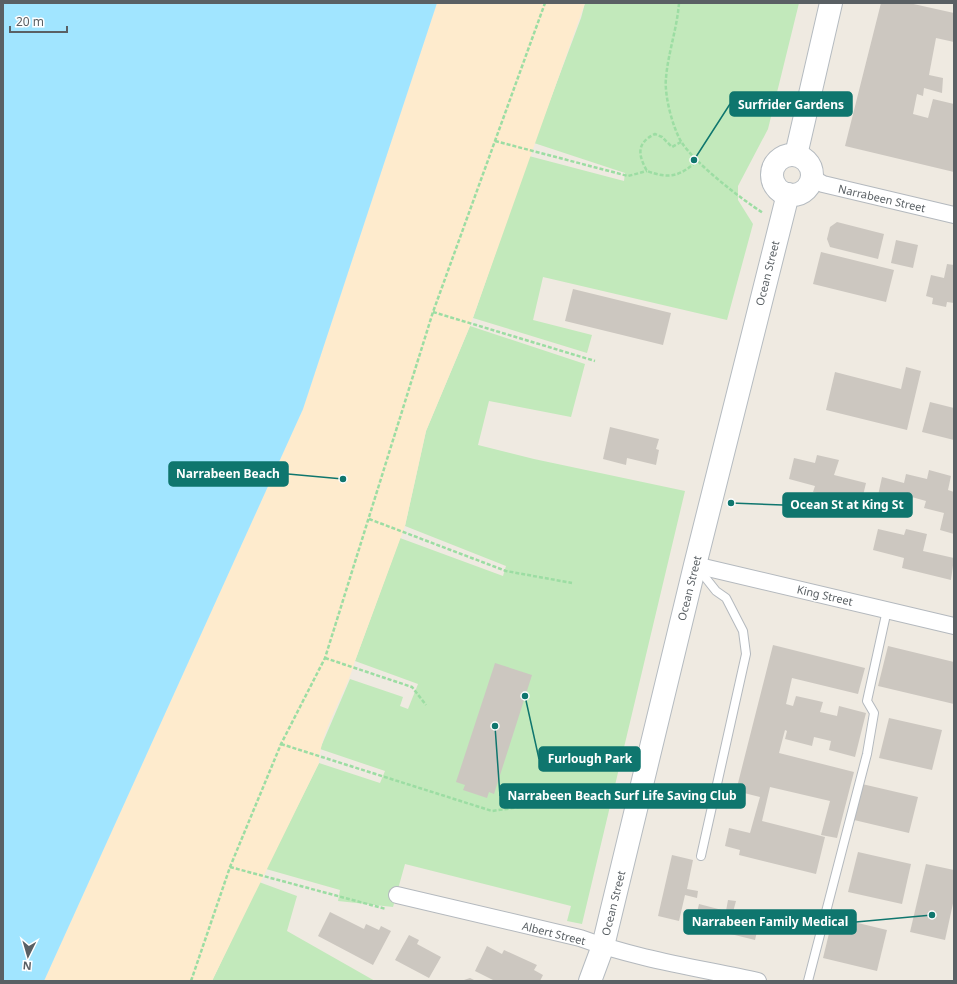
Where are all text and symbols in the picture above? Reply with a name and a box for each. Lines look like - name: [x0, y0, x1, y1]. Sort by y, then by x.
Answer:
- scale bar: [10, 8, 67, 34]
- text: 20 m: [16, 13, 44, 30]
- callout: Surfrider Gardens: [730, 92, 852, 116]
- text: Surfrider Gardens: [738, 96, 844, 113]
- street label: Narrabeen Street: [837, 181, 927, 215]
- street label: Ocean Street: [752, 239, 782, 307]
- callout: Narrabeen Beach: [169, 462, 288, 486]
- text: Narrabeen Beach: [176, 465, 280, 482]
- callout: Ocean St at King St: [783, 493, 912, 517]
- text: Ocean St at King St: [790, 496, 904, 513]
- street label: Ocean Street: [674, 554, 704, 622]
- street label: King Street: [796, 581, 854, 609]
- callout: Furlough Park: [539, 747, 640, 771]
- text: Furlough Park: [548, 750, 633, 767]
- callout: Narrabeen Beach Surf Life Saving Club: [500, 784, 745, 808]
- text: Narrabeen Beach Surf Life Saving Club: [507, 787, 737, 804]
- street label: Ocean Street: [598, 869, 628, 937]
- callout: Narrabeen Family Medical: [684, 910, 856, 934]
- text: Narrabeen Family Medical: [692, 913, 848, 930]
- street label: Albert Street: [521, 918, 587, 948]
- north arrow: [8, 936, 48, 976]
- text: N: [22, 959, 32, 974]

